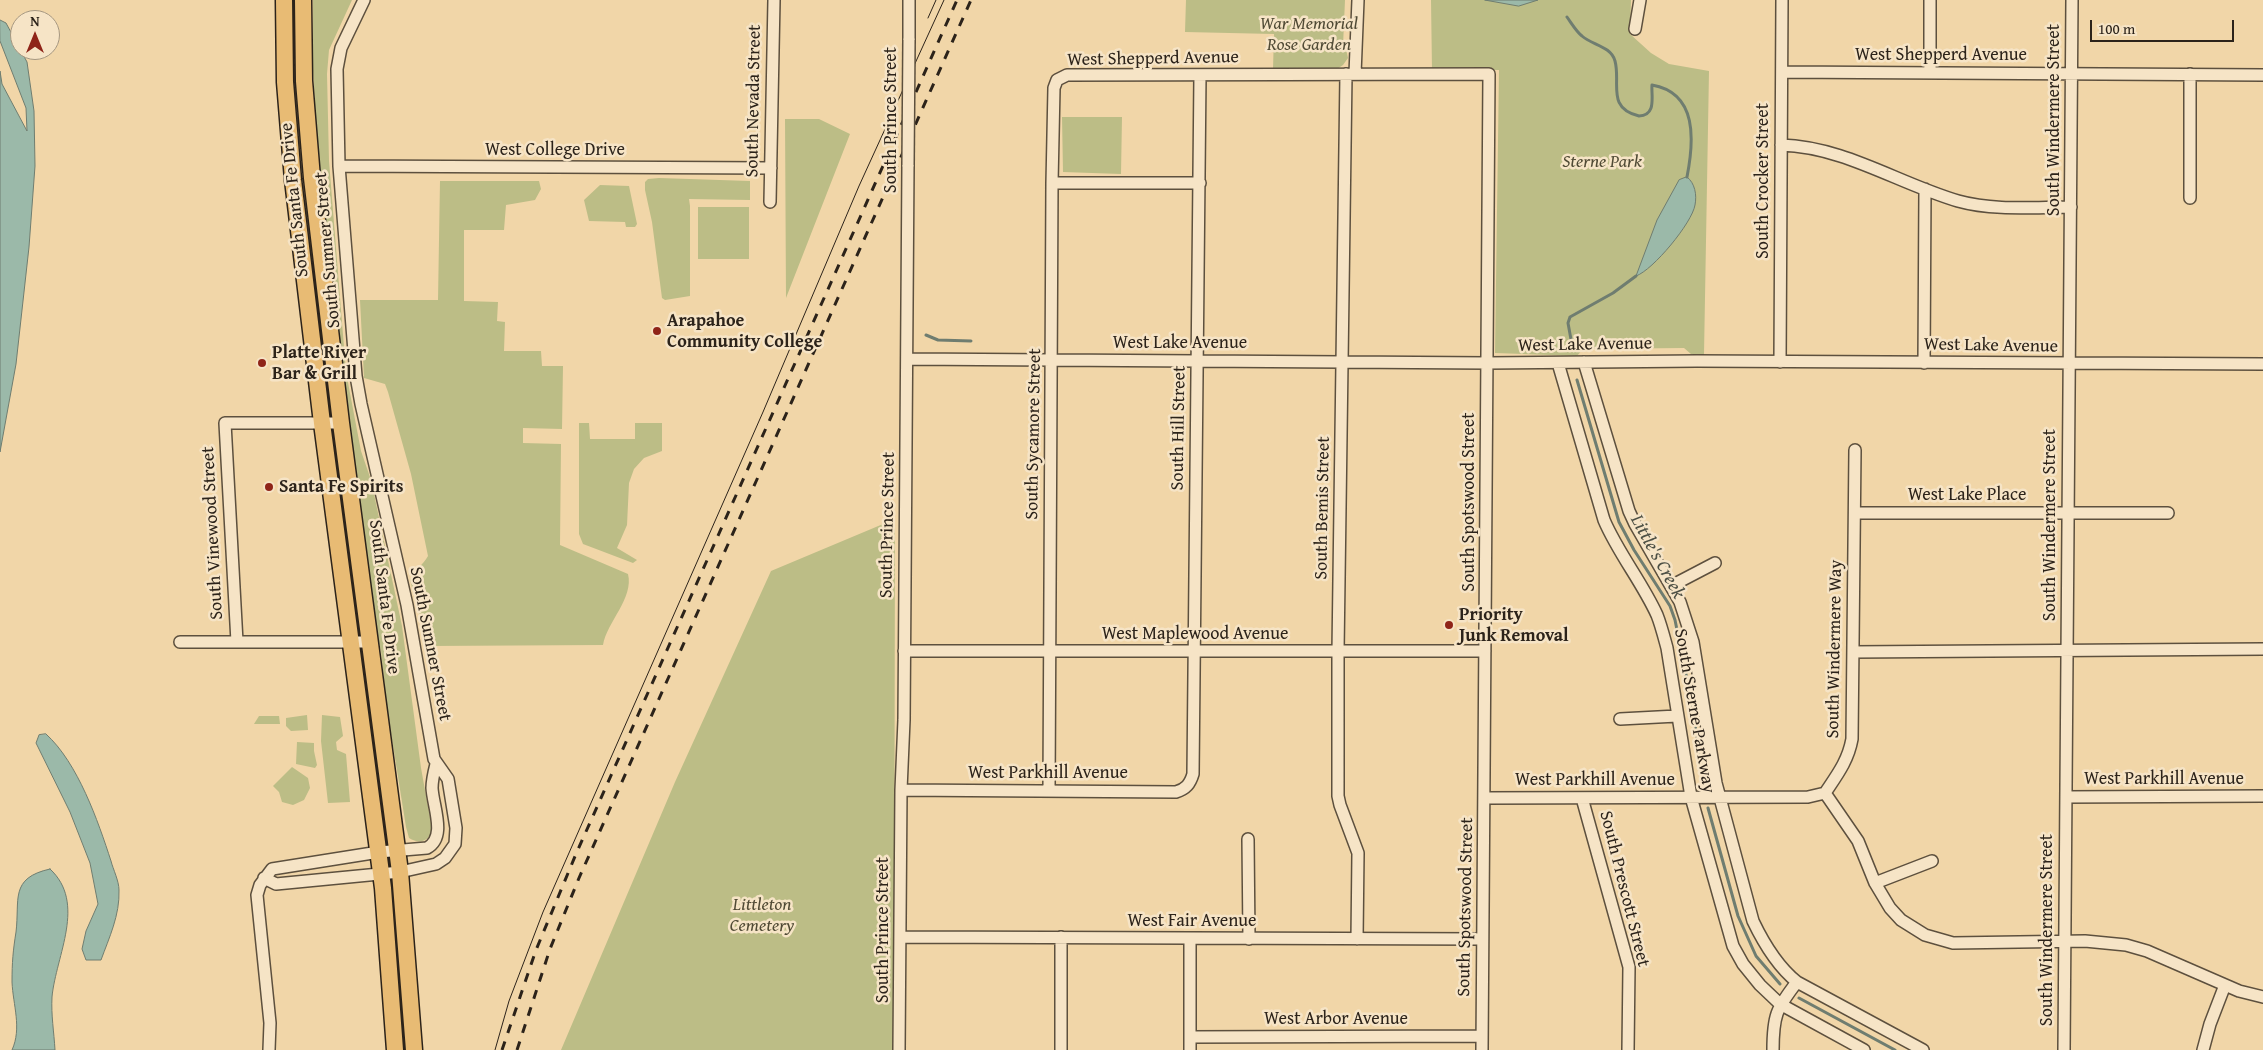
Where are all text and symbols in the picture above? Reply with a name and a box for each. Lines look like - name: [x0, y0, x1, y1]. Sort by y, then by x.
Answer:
- north arrow: [10, 10, 60, 60]
- scale bar: [2093, 10, 2237, 42]
- text: N: [30, 11, 40, 31]
- park label: War Memorial Rose Garden: [1260, 13, 1358, 56]
- text: 100 m: [2098, 18, 2135, 39]
- street label: South Nevada Street: [742, 24, 766, 178]
- street label: South Windermere Street: [2043, 24, 2065, 216]
- street label: West Shepperd Avenue: [1855, 44, 2027, 66]
- street label: South Prince Street: [880, 47, 902, 193]
- street label: West Shepperd Avenue: [1067, 47, 1239, 71]
- street label: South Crocker Street: [1752, 103, 1774, 259]
- street label: South Santa Fe Drive: [276, 122, 314, 278]
- street label: West College Drive: [485, 139, 625, 161]
- park label: Sterne Park: [1562, 151, 1642, 173]
- street label: South Sumner Street: [310, 171, 346, 329]
- place label: Arapahoe Community College: [667, 310, 822, 352]
- marker: Arapahoe Community College: [651, 325, 663, 337]
- street label: West Lake Avenue: [1113, 332, 1247, 354]
- street label: West Lake Avenue: [1518, 333, 1652, 357]
- street label: West Lake Avenue: [1924, 334, 2058, 358]
- place label: Platte River Bar & Grill: [272, 342, 366, 384]
- street label: South Sycamore Street: [1022, 348, 1046, 520]
- marker: Platte River Bar & Grill: [256, 357, 268, 369]
- street label: South Hill Street: [1167, 365, 1191, 491]
- street label: South Spotswood Street: [1458, 412, 1480, 592]
- street label: South Windermere Street: [2039, 429, 2061, 621]
- street label: South Bemis Street: [1311, 436, 1335, 580]
- street label: South Vinewood Street: [198, 446, 228, 620]
- street label: South Prince Street: [876, 452, 900, 598]
- place label: Santa Fe Spirits: [279, 476, 403, 498]
- marker: Santa Fe Spirits: [263, 481, 275, 493]
- street label: West Lake Place: [1908, 484, 2026, 506]
- water label: Little's Creek: [1625, 511, 1689, 603]
- street label: South Santa Fe Drive: [364, 519, 404, 675]
- street label: South Windermere Way: [1823, 559, 1847, 739]
- street label: South Sumner Street: [404, 565, 456, 723]
- place label: Priority Junk Removal: [1459, 604, 1569, 646]
- marker: Priority Junk Removal: [1443, 619, 1455, 631]
- street label: West Maplewood Avenue: [1102, 623, 1288, 645]
- street label: South Sterne Parkway: [1669, 627, 1719, 795]
- street label: West Parkhill Avenue: [968, 762, 1128, 784]
- street label: West Parkhill Avenue: [2084, 768, 2244, 790]
- street label: West Parkhill Avenue: [1515, 769, 1675, 791]
- street label: South Prescott Street: [1594, 809, 1654, 969]
- street label: South Spotswood Street: [1454, 817, 1478, 997]
- street label: South Windermere Street: [2036, 834, 2058, 1026]
- street label: South Prince Street: [872, 857, 894, 1003]
- park label: Littleton Cemetery: [730, 894, 794, 936]
- street label: West Fair Avenue: [1128, 910, 1256, 932]
- street label: West Arbor Avenue: [1264, 1008, 1408, 1030]

